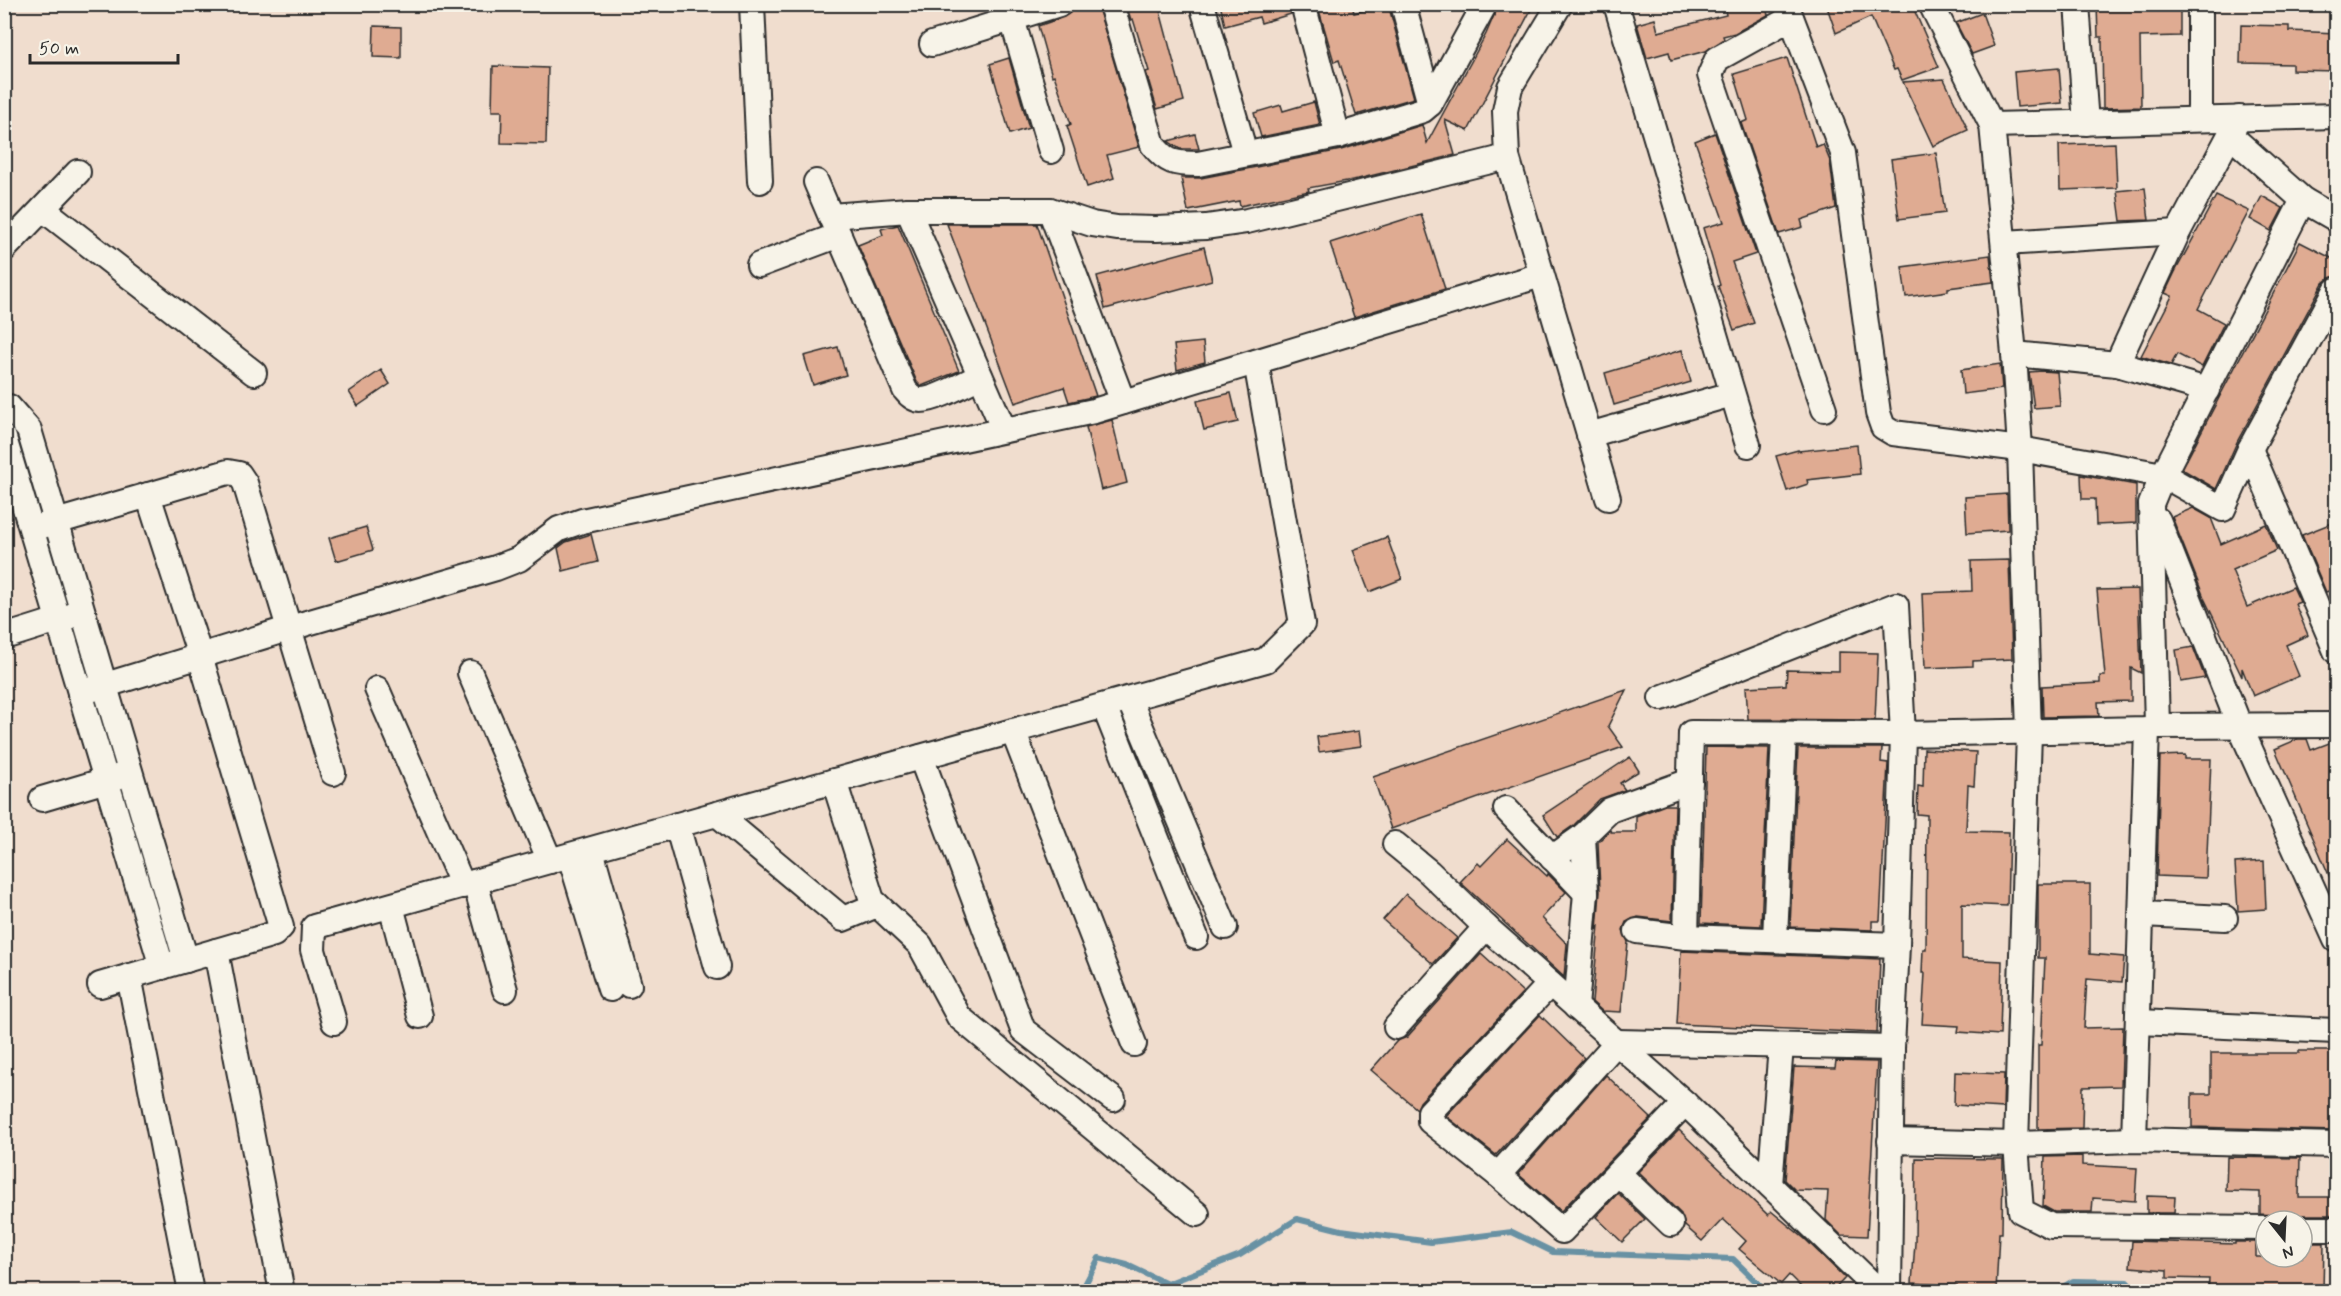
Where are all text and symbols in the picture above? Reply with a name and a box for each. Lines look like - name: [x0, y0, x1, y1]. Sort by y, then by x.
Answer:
- scale bar: [30, 27, 178, 65]
- text: 50 m: [39, 37, 79, 61]
- north arrow: [2254, 1209, 2314, 1269]
- text: N: [2280, 1240, 2296, 1263]

